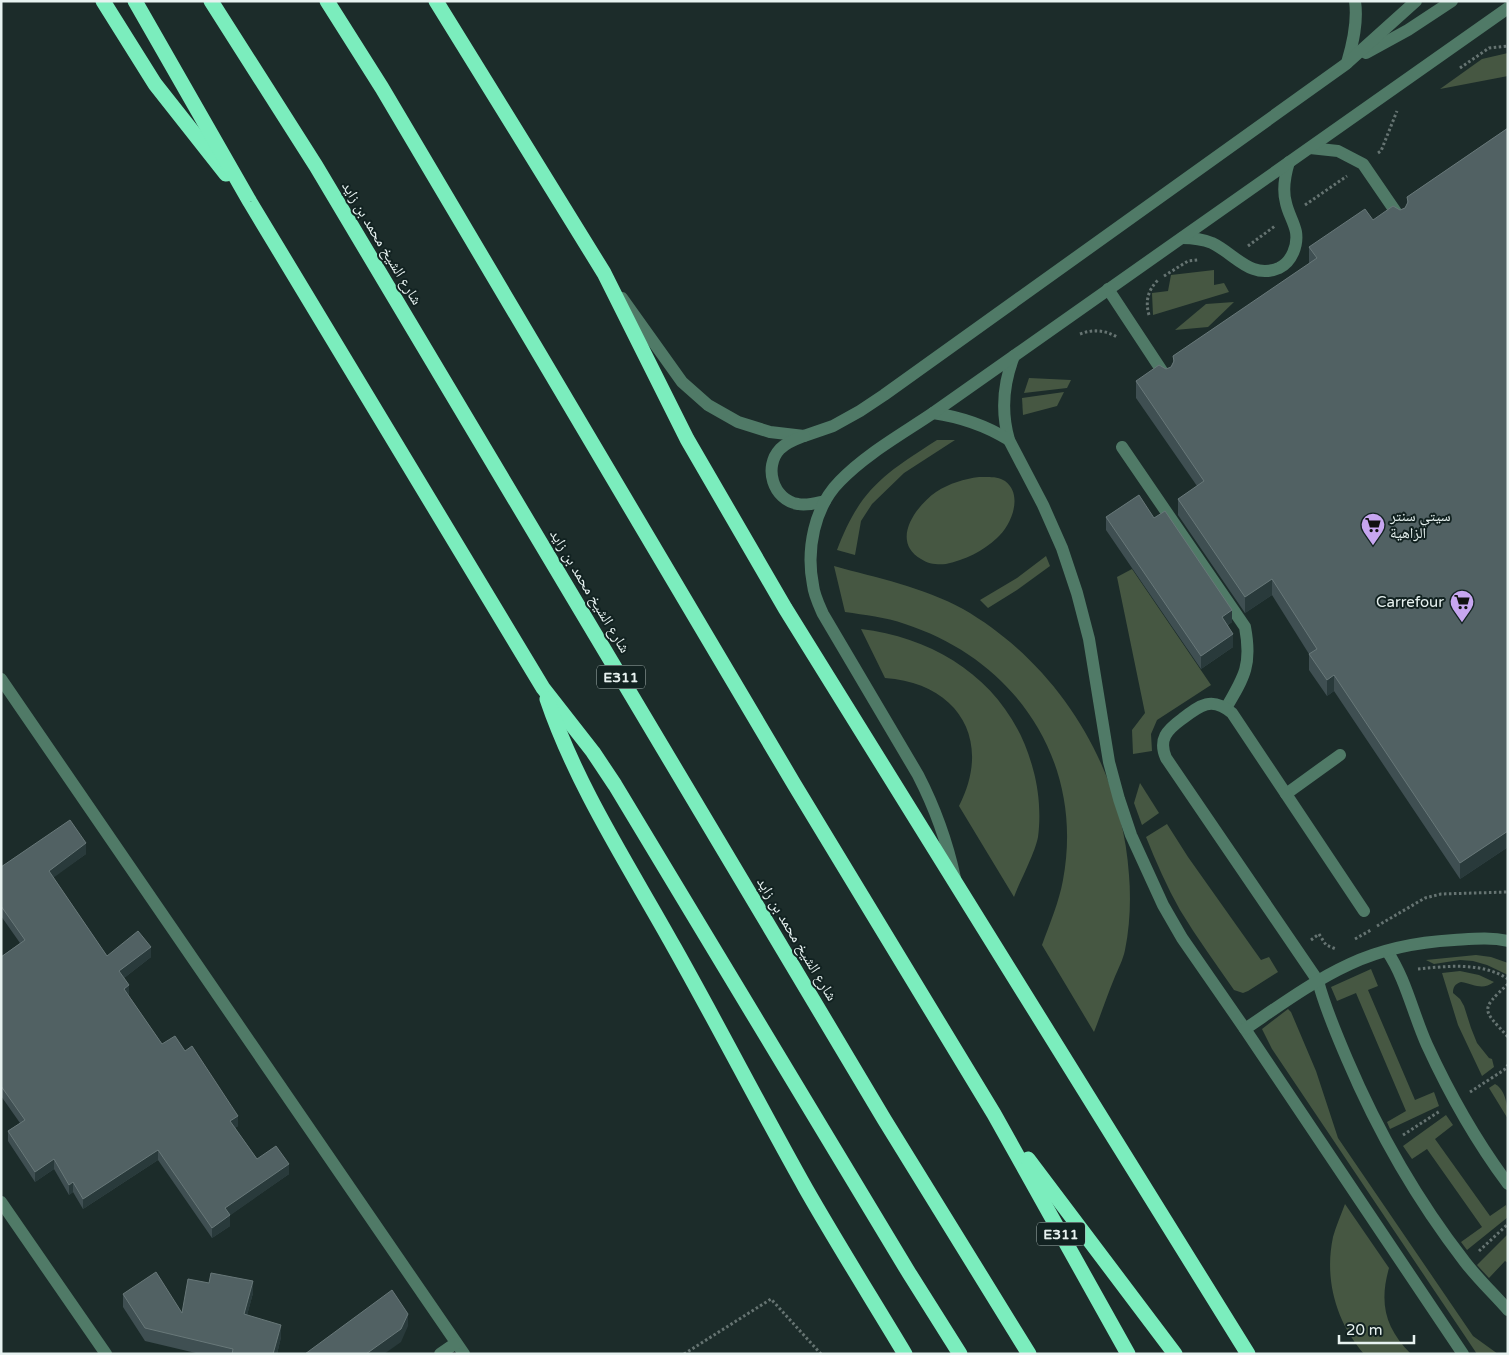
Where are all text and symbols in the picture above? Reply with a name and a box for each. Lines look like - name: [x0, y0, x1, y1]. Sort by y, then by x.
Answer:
- street label: شارع الشيخ محمد بن زايد: [337, 178, 426, 309]
- place label: سيتي سنتر الزاهية: [1389, 507, 1451, 542]
- supermarket icon: سيتي سنتر الزاهية: [1360, 512, 1386, 546]
- street label: شارع الشيخ محمد بن زايد: [545, 526, 634, 657]
- supermarket icon: Carrefour: [1449, 589, 1475, 623]
- place label: Carrefour: [1376, 593, 1444, 611]
- road number: E311: [597, 666, 645, 689]
- street label: شارع الشيخ محمد بن زايد: [752, 874, 841, 1005]
- road number: E311: [1037, 1222, 1085, 1246]
- scale bar: [1339, 1312, 1414, 1344]
- text: 20 m: [1346, 1321, 1383, 1339]

